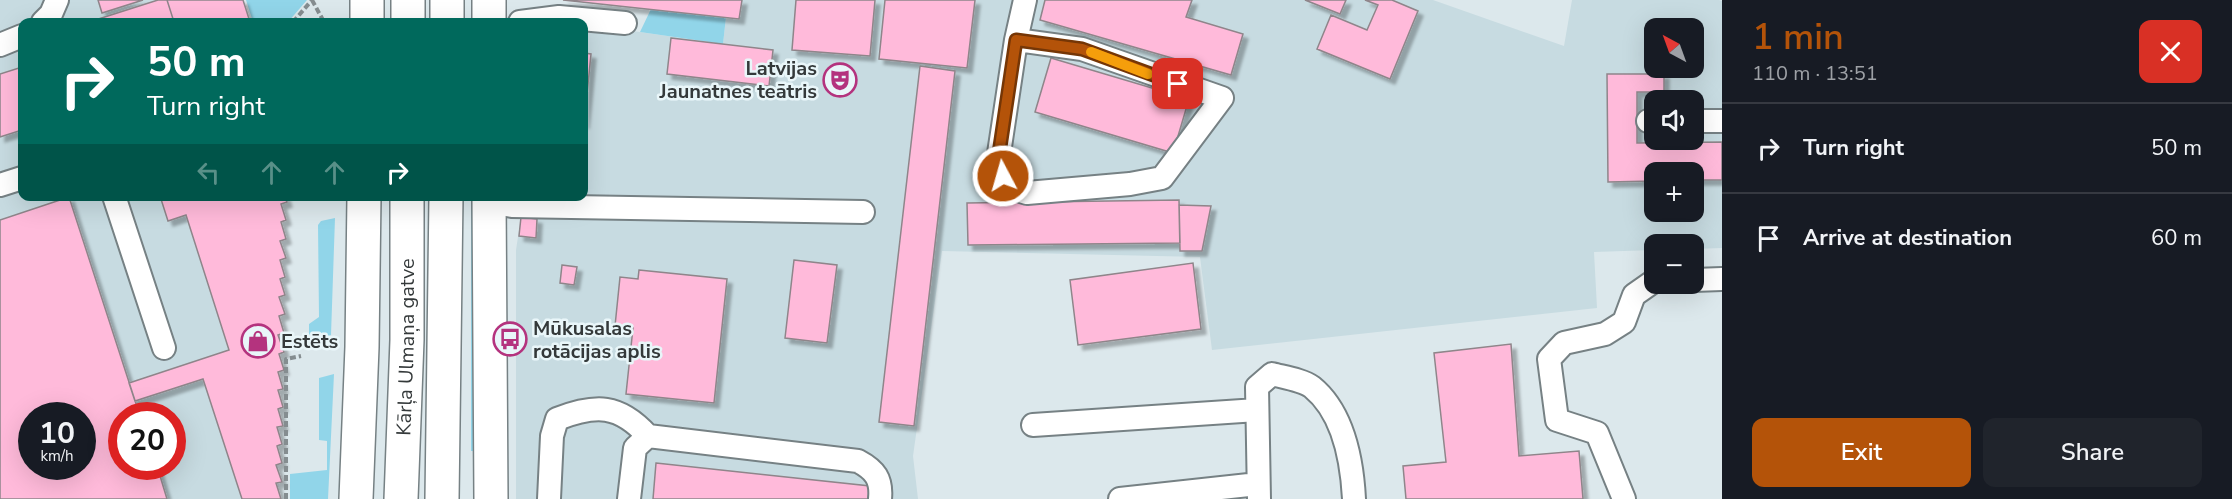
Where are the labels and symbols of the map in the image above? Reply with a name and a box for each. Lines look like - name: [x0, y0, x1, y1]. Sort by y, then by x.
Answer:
- north arrow: [1644, 18, 1704, 78]
- place label: Latvijas Jaunatnes teātris: [659, 55, 817, 105]
- pin: [1152, 58, 1203, 109]
- theatre icon: Latvijas Jaunatnes teātris: [822, 62, 858, 98]
- position arrow: [971, 144, 1035, 208]
- street label: Kārļa Ulmaņa gatve: [390, 258, 421, 436]
- place label: Mūkusalas rotācijas aplis: [533, 315, 661, 365]
- bus stop icon: Mūkusalas rotācijas aplis: [492, 321, 528, 357]
- shop icon: Estēts: [240, 323, 276, 359]
- place label: Estēts: [281, 328, 339, 355]
- speed limit sign: 20: [108, 402, 186, 480]

